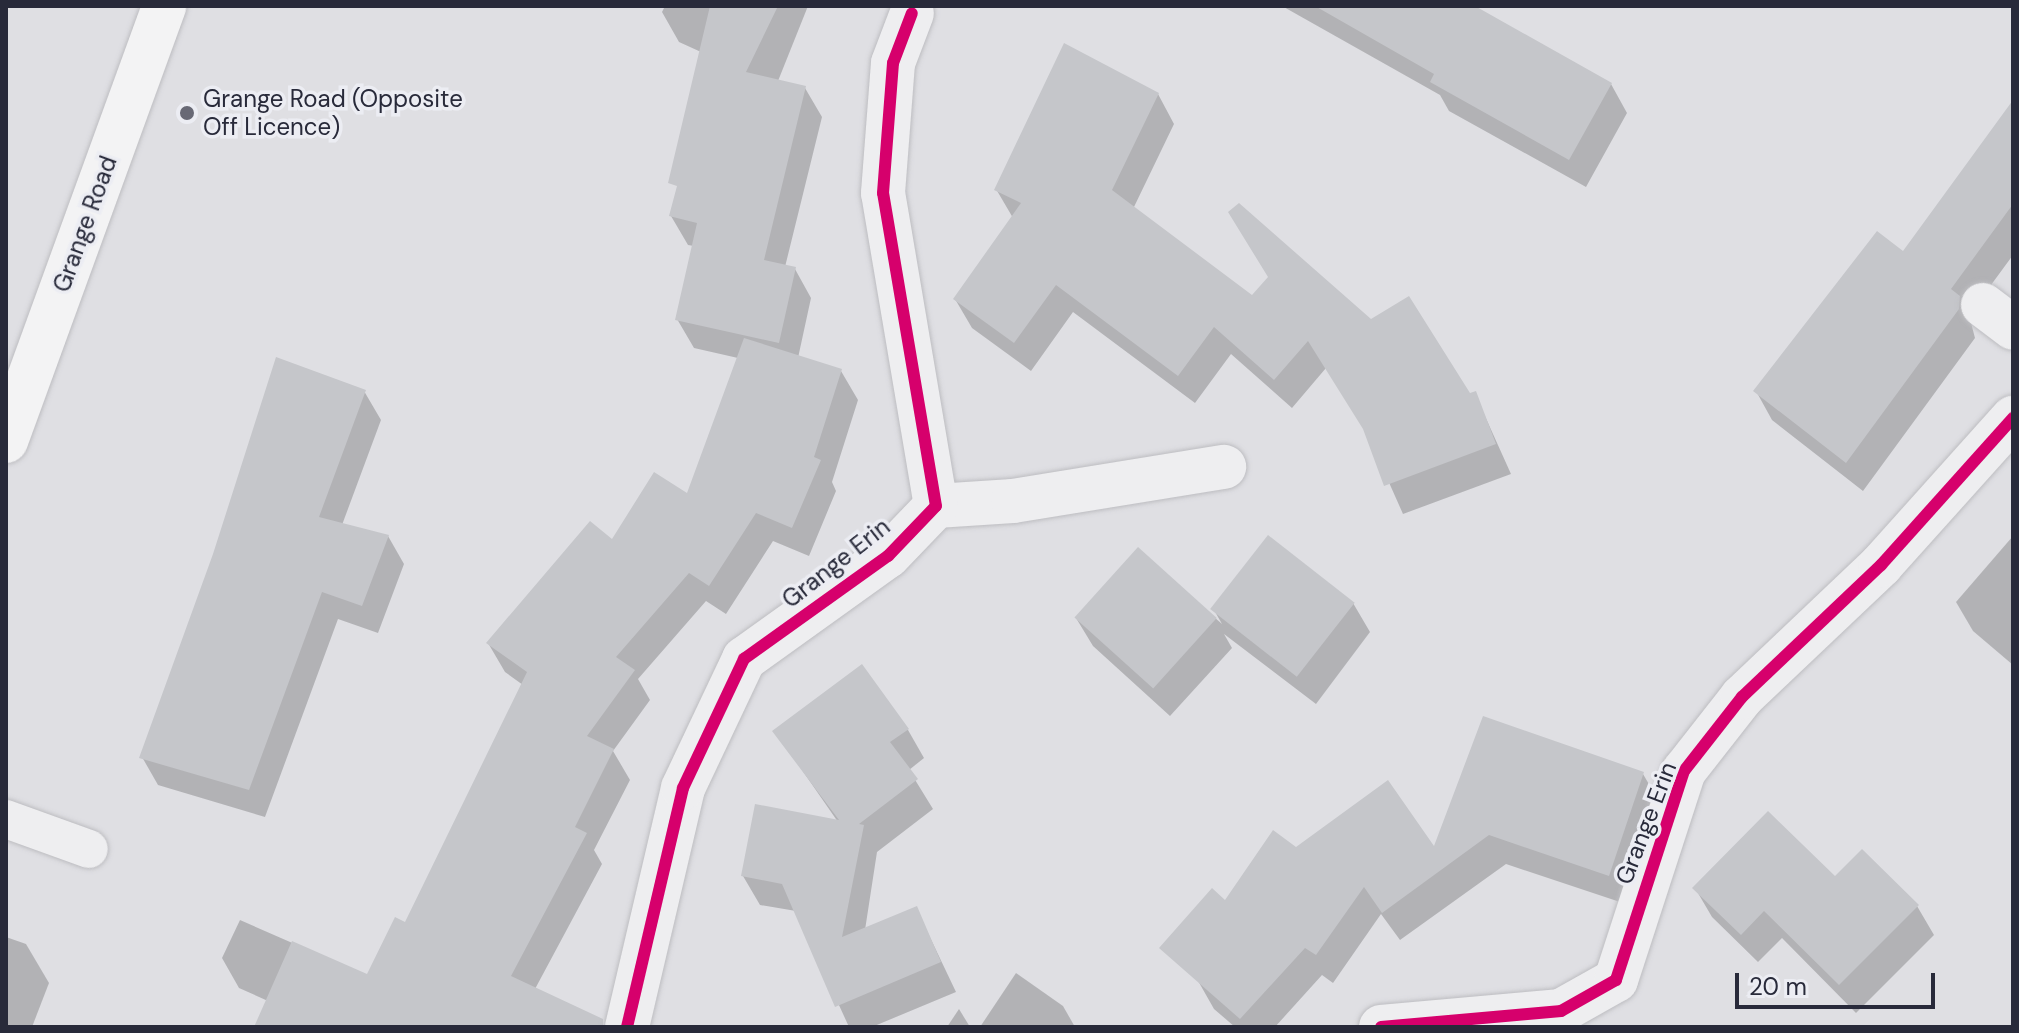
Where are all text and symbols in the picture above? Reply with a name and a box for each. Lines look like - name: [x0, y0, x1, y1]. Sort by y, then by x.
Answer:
- place label: Grange Road (Opposite Off Licence): [203, 85, 463, 141]
- marker: Grange Road (Opposite Off Licence): [178, 104, 196, 122]
- street label: Grange Road: [47, 152, 123, 296]
- street label: Grange Erin: [776, 512, 896, 614]
- street label: Grange Erin: [1609, 758, 1683, 888]
- scale bar: [1739, 957, 1939, 1007]
- text: 20 m: [1749, 971, 1807, 1002]

